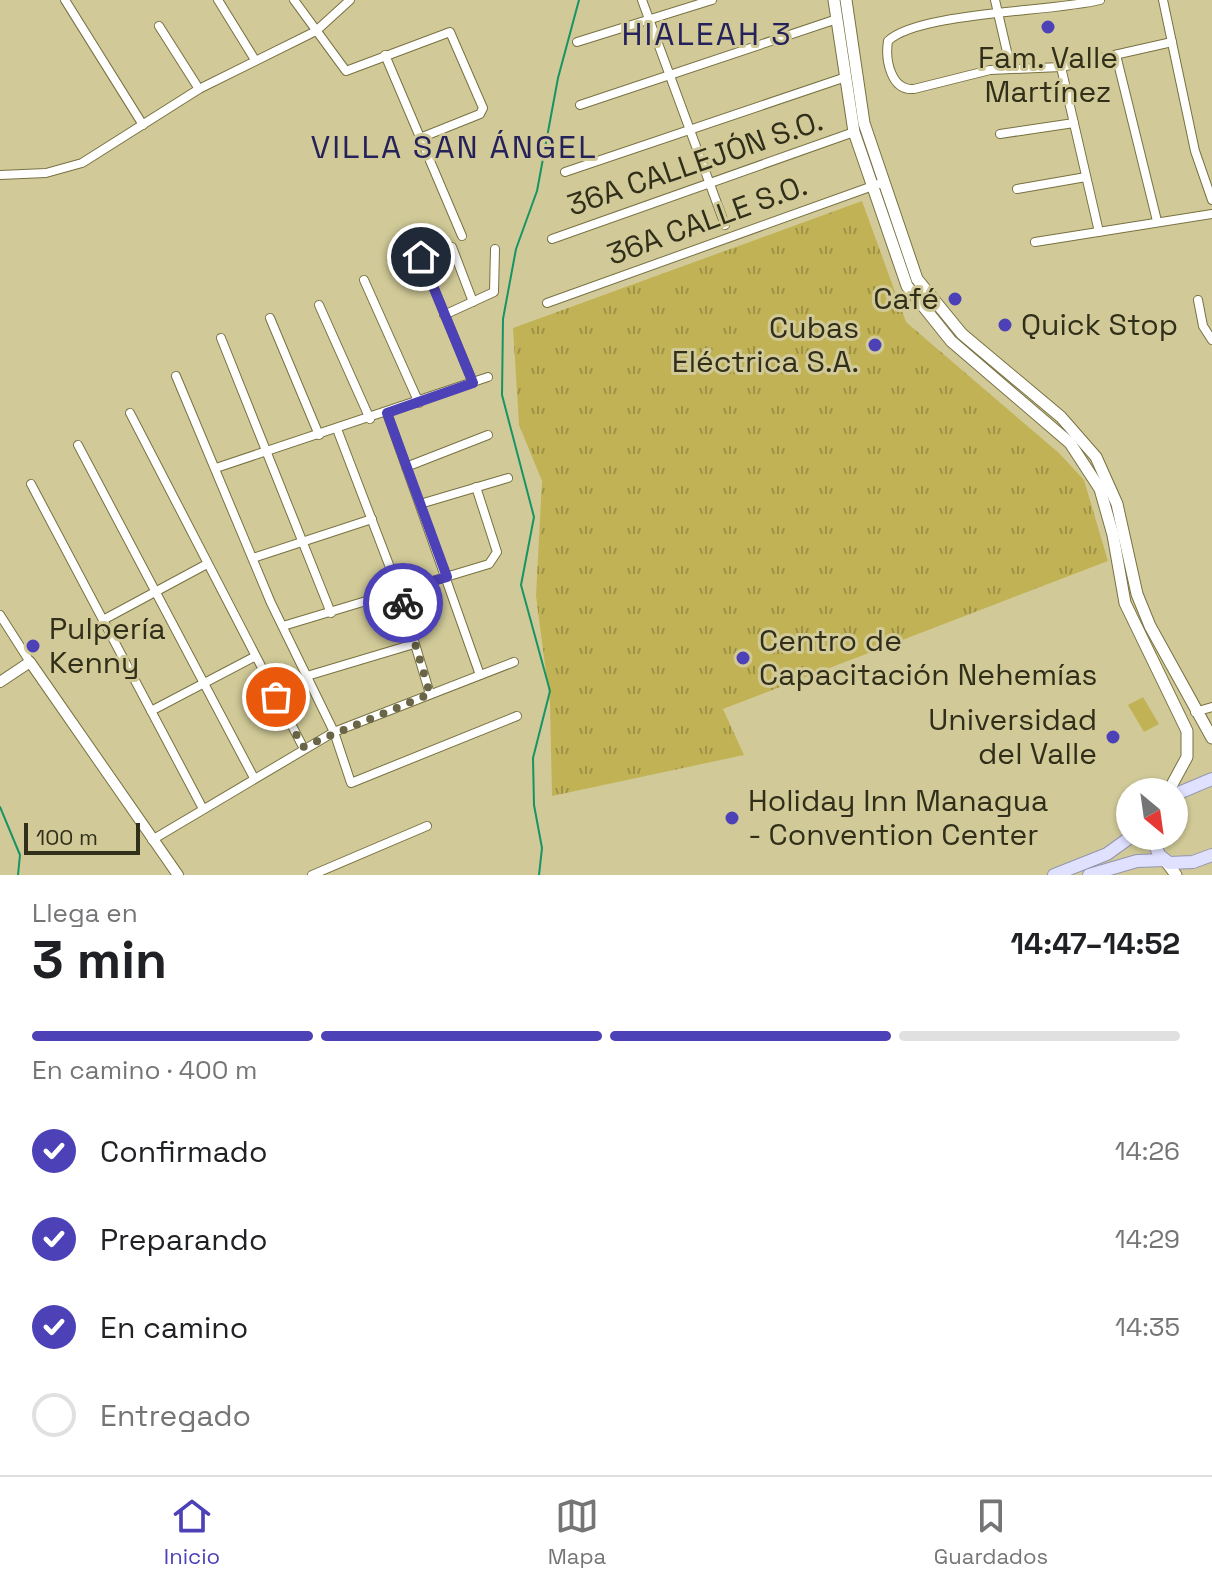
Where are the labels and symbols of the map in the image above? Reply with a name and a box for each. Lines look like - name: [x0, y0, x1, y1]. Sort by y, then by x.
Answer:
- district label: HIALEAH 3: [621, 14, 793, 54]
- marker: Fam. Valle Martínez: [1039, 18, 1057, 36]
- place label: Fam. Valle Martínez: [978, 38, 1118, 111]
- street label: 36A CALLEJÓN S.O.: [562, 101, 828, 225]
- district label: VILLA SAN ÁNGEL: [310, 127, 598, 167]
- street label: 36A CALLE S.O.: [601, 165, 812, 274]
- pin: [387, 223, 455, 291]
- place label: Café: [873, 279, 939, 318]
- marker: Café: [946, 290, 964, 308]
- place label: Quick Stop: [1021, 305, 1178, 344]
- place label: Cubas Eléctrica S.A.: [672, 308, 859, 381]
- marker: Quick Stop: [996, 316, 1014, 334]
- marker: Cubas Eléctrica S.A.: [866, 336, 884, 354]
- courier: [363, 563, 443, 643]
- place label: Pulpería Kenny: [49, 609, 166, 682]
- place label: Centro de Capacitación Nehemías: [759, 621, 1097, 694]
- marker: Pulpería Kenny: [24, 637, 42, 655]
- marker: Centro de Capacitación Nehemías: [734, 649, 752, 667]
- pin: [242, 663, 310, 731]
- place label: Universidad del Valle: [928, 700, 1097, 773]
- marker: Universidad del Valle: [1104, 728, 1122, 746]
- north arrow: [1116, 778, 1188, 850]
- place label: Holiday Inn Managua - Convention Center: [748, 781, 1048, 854]
- marker: Holiday Inn Managua - Convention Center: [723, 809, 741, 827]
- scale bar: [24, 819, 140, 855]

